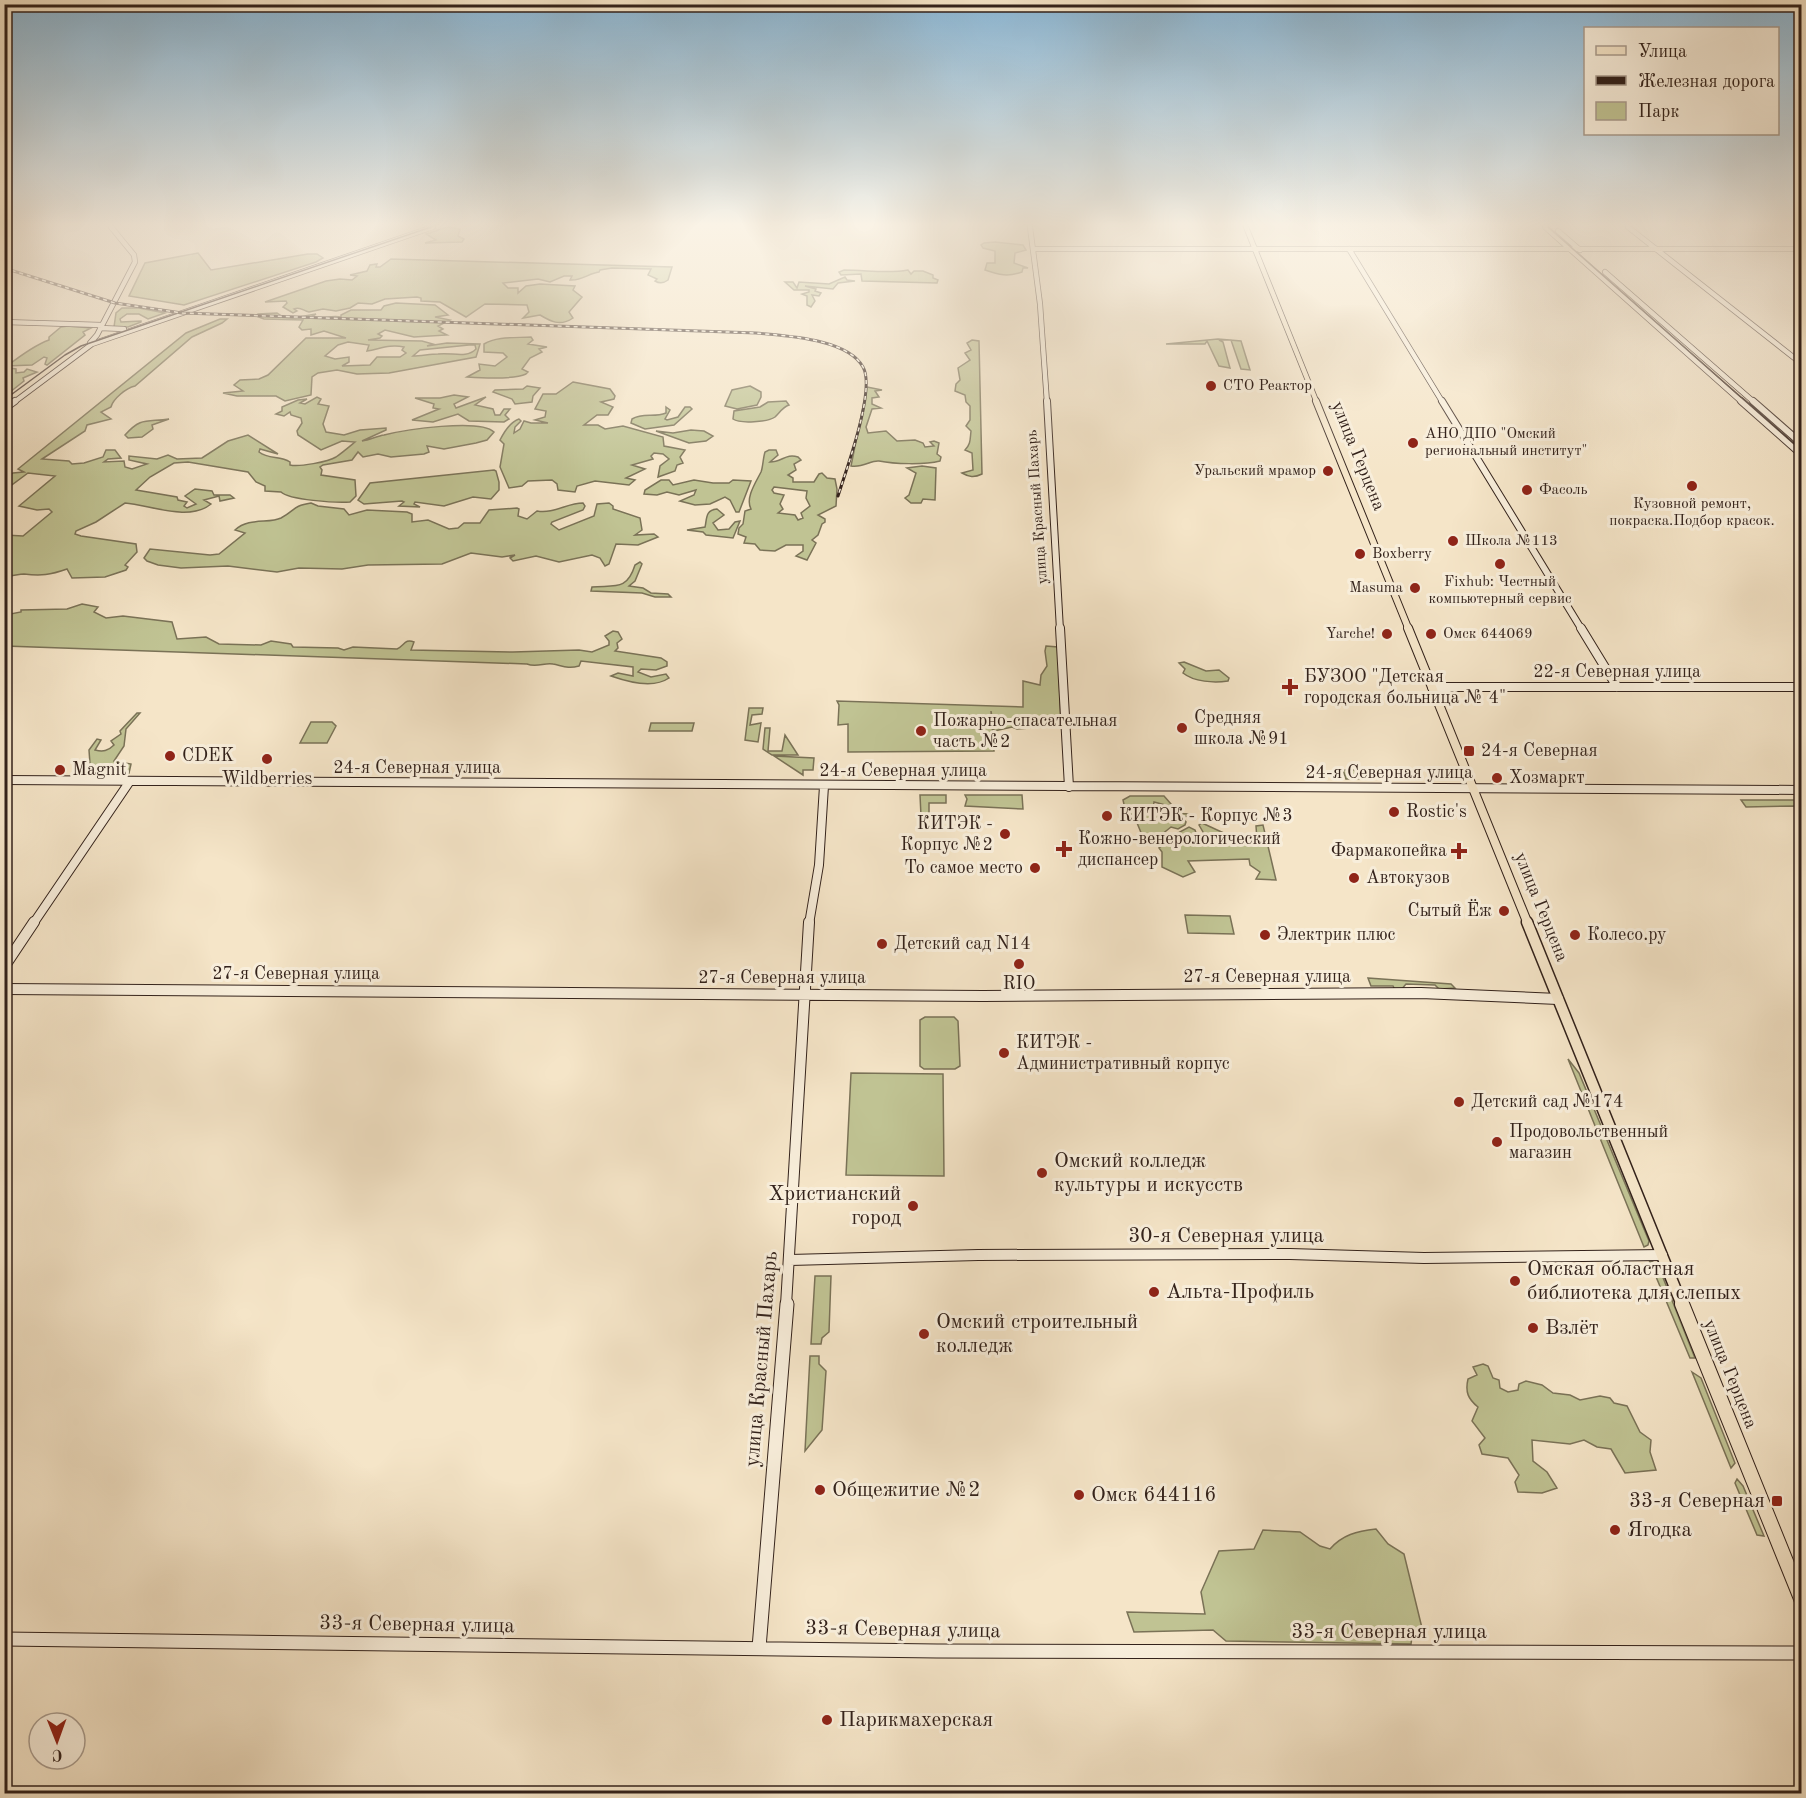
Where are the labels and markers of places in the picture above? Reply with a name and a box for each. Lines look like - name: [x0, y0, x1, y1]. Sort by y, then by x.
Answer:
- marker: СТО Реактор: [1204, 379, 1218, 393]
- place label: СТО Реактор: [1223, 379, 1312, 394]
- place label: АНО ДПО "Омский региональный институт": [1425, 427, 1588, 459]
- marker: АНО ДПО "Омский региональный институт": [1406, 436, 1420, 450]
- place label: Уральский мрамор: [1194, 464, 1316, 479]
- marker: Уральский мрамор: [1321, 464, 1335, 478]
- marker: Кузовной ремонт, покраска.Подбор красок.: [1685, 479, 1699, 493]
- marker: Фасоль: [1520, 483, 1534, 497]
- place label: Фасоль: [1539, 483, 1588, 498]
- place label: Кузовной ремонт, покраска.Подбор красок.: [1609, 497, 1775, 529]
- marker: Школа №113: [1446, 534, 1460, 548]
- place label: Школа №113: [1465, 534, 1558, 549]
- marker: Boxberry: [1353, 547, 1367, 561]
- place label: Boxberry: [1372, 547, 1432, 562]
- marker: Fixhub: Честный компьютерный сервис: [1493, 557, 1507, 571]
- place label: Fixhub: Честный компьютерный сервис: [1428, 575, 1572, 607]
- place label: Masuma: [1349, 581, 1404, 596]
- marker: Masuma: [1408, 581, 1422, 595]
- place label: Yarche!: [1326, 627, 1375, 642]
- marker: Yarche!: [1380, 627, 1394, 641]
- marker: Омск 644069: [1424, 627, 1438, 641]
- place label: Омск 644069: [1443, 627, 1533, 642]
- place label: БУЗОО "Детская городская больница № 4": [1304, 668, 1506, 707]
- marker: БУЗОО "Детская городская больница № 4": [1281, 678, 1299, 696]
- place label: Средняя школа №91: [1194, 709, 1289, 748]
- place label: Пожарно-спасательная часть №2: [933, 712, 1117, 751]
- marker: Средняя школа №91: [1175, 721, 1189, 735]
- marker: Пожарно-спасательная часть №2: [914, 724, 928, 738]
- place label: 24-я Северная: [1481, 742, 1598, 760]
- marker: 24-я Северная: [1462, 744, 1476, 758]
- place label: CDEK: [182, 747, 234, 765]
- marker: CDEK: [163, 749, 177, 763]
- marker: Wildberries: [260, 752, 274, 766]
- place label: Magnit: [72, 761, 127, 779]
- marker: Magnit: [53, 763, 67, 777]
- place label: Хозмаркт: [1509, 769, 1585, 787]
- place label: Wildberries: [222, 770, 313, 788]
- marker: Хозмаркт: [1490, 771, 1504, 785]
- place label: Rostic's: [1406, 803, 1467, 821]
- marker: Rostic's: [1387, 805, 1401, 819]
- place label: КИТЭК - Корпус №3: [1119, 807, 1293, 825]
- marker: КИТЭК - Корпус №3: [1100, 809, 1114, 823]
- place label: КИТЭК - Корпус №2: [901, 815, 993, 854]
- marker: КИТЭК - Корпус №2: [998, 827, 1012, 841]
- place label: Кожно-венерологический диспансер: [1078, 830, 1281, 869]
- marker: Кожно-венерологический диспансер: [1055, 840, 1073, 858]
- place label: Фармакопейка: [1331, 842, 1447, 860]
- marker: Фармакопейка: [1452, 844, 1466, 858]
- place label: То самое место: [904, 859, 1023, 877]
- marker: То самое место: [1028, 861, 1042, 875]
- place label: Автокузов: [1366, 869, 1450, 887]
- marker: Автокузов: [1347, 871, 1361, 885]
- place label: Сытый Ёж: [1408, 899, 1492, 920]
- marker: Сытый Ёж: [1497, 904, 1511, 918]
- place label: Электрик плюс: [1277, 926, 1395, 944]
- place label: Колесо.ру: [1587, 926, 1667, 944]
- marker: Электрик плюс: [1258, 928, 1272, 942]
- marker: Колесо.ру: [1568, 928, 1582, 942]
- place label: Детский сад N14: [894, 935, 1031, 953]
- marker: Детский сад N14: [875, 937, 889, 951]
- marker: RIO: [1012, 957, 1026, 971]
- place label: RIO: [1003, 975, 1035, 993]
- place label: КИТЭК - Административный корпус: [1016, 1034, 1230, 1073]
- marker: КИТЭК - Административный корпус: [997, 1046, 1011, 1060]
- place label: Детский сад №174: [1471, 1093, 1624, 1111]
- marker: Детский сад №174: [1452, 1095, 1466, 1109]
- place label: Продовольственный магазин: [1509, 1123, 1668, 1162]
- marker: Продовольственный магазин: [1490, 1135, 1504, 1149]
- place label: Омский колледж культуры и искусств: [1054, 1151, 1243, 1196]
- marker: Омский колледж культуры и искусств: [1035, 1166, 1049, 1180]
- place label: Христианский город: [769, 1184, 902, 1229]
- marker: Христианский город: [906, 1199, 920, 1213]
- place label: Омская областная библиотека для слепых: [1527, 1259, 1741, 1304]
- marker: Омская областная библиотека для слепых: [1508, 1274, 1522, 1288]
- place label: Альта-Профиль: [1166, 1282, 1314, 1303]
- marker: Альта-Профиль: [1147, 1285, 1161, 1299]
- place label: Омский строительный колледж: [936, 1312, 1138, 1357]
- place label: Взлёт: [1545, 1318, 1599, 1339]
- marker: Взлёт: [1526, 1321, 1540, 1335]
- marker: Омский строительный колледж: [917, 1327, 931, 1341]
- place label: Общежитие №2: [832, 1480, 980, 1501]
- marker: Общежитие №2: [813, 1483, 827, 1497]
- place label: Омск 644116: [1091, 1485, 1216, 1506]
- marker: Омск 644116: [1072, 1488, 1086, 1502]
- place label: 33-я Северная: [1629, 1491, 1765, 1512]
- marker: 33-я Северная: [1770, 1494, 1784, 1508]
- place label: Ягодка: [1627, 1520, 1692, 1541]
- marker: Ягодка: [1608, 1523, 1622, 1537]
- place label: Парикмахерская: [839, 1710, 993, 1731]
- marker: Парикмахерская: [820, 1713, 834, 1727]

